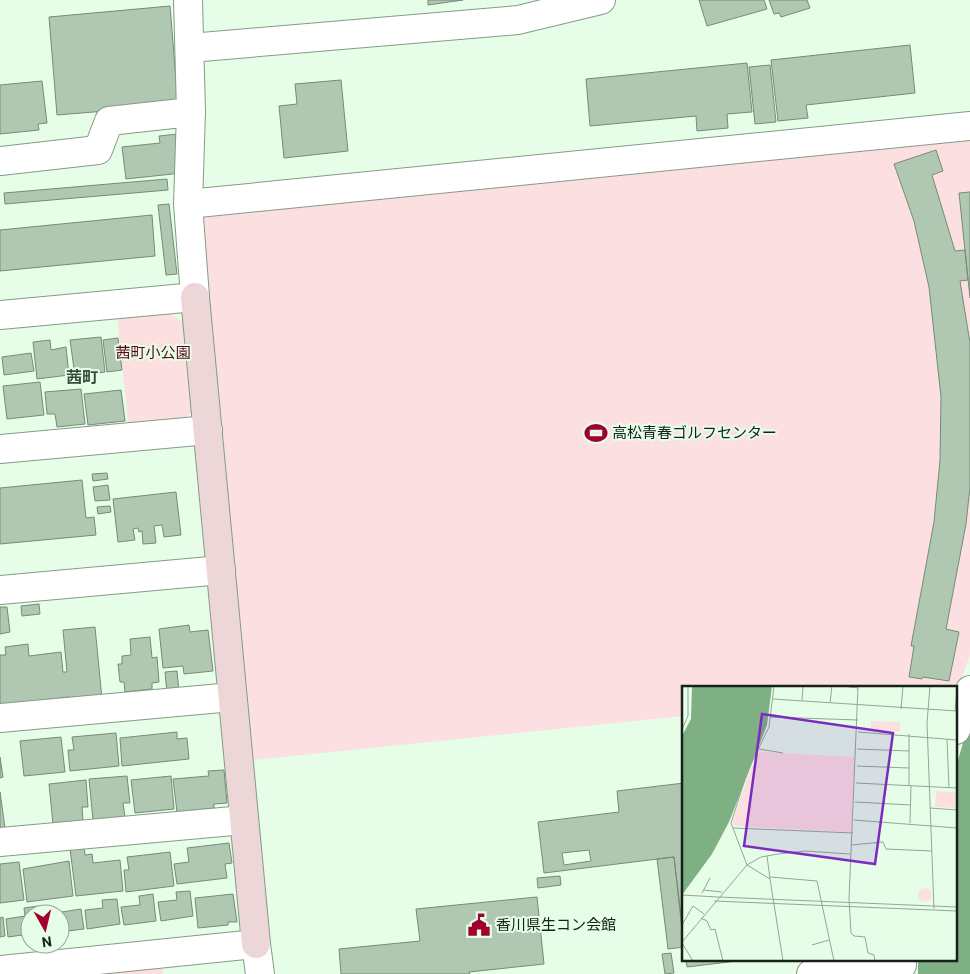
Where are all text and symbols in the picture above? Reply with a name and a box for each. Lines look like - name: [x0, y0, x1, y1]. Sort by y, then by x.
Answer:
- park label: 茜町小公園: [115, 344, 191, 362]
- district label: 茜町: [66, 368, 98, 387]
- sports icon: 高松青春ゴルフセンター: [583, 420, 609, 446]
- place label: 高松青春ゴルフセンター: [612, 424, 777, 442]
- inset map: [682, 686, 958, 962]
- north arrow: [20, 904, 70, 954]
- public building icon: 香川県生コン会館: [466, 912, 492, 938]
- place label: 香川県生コン会館: [496, 916, 616, 934]
- text: N: [41, 933, 53, 950]

